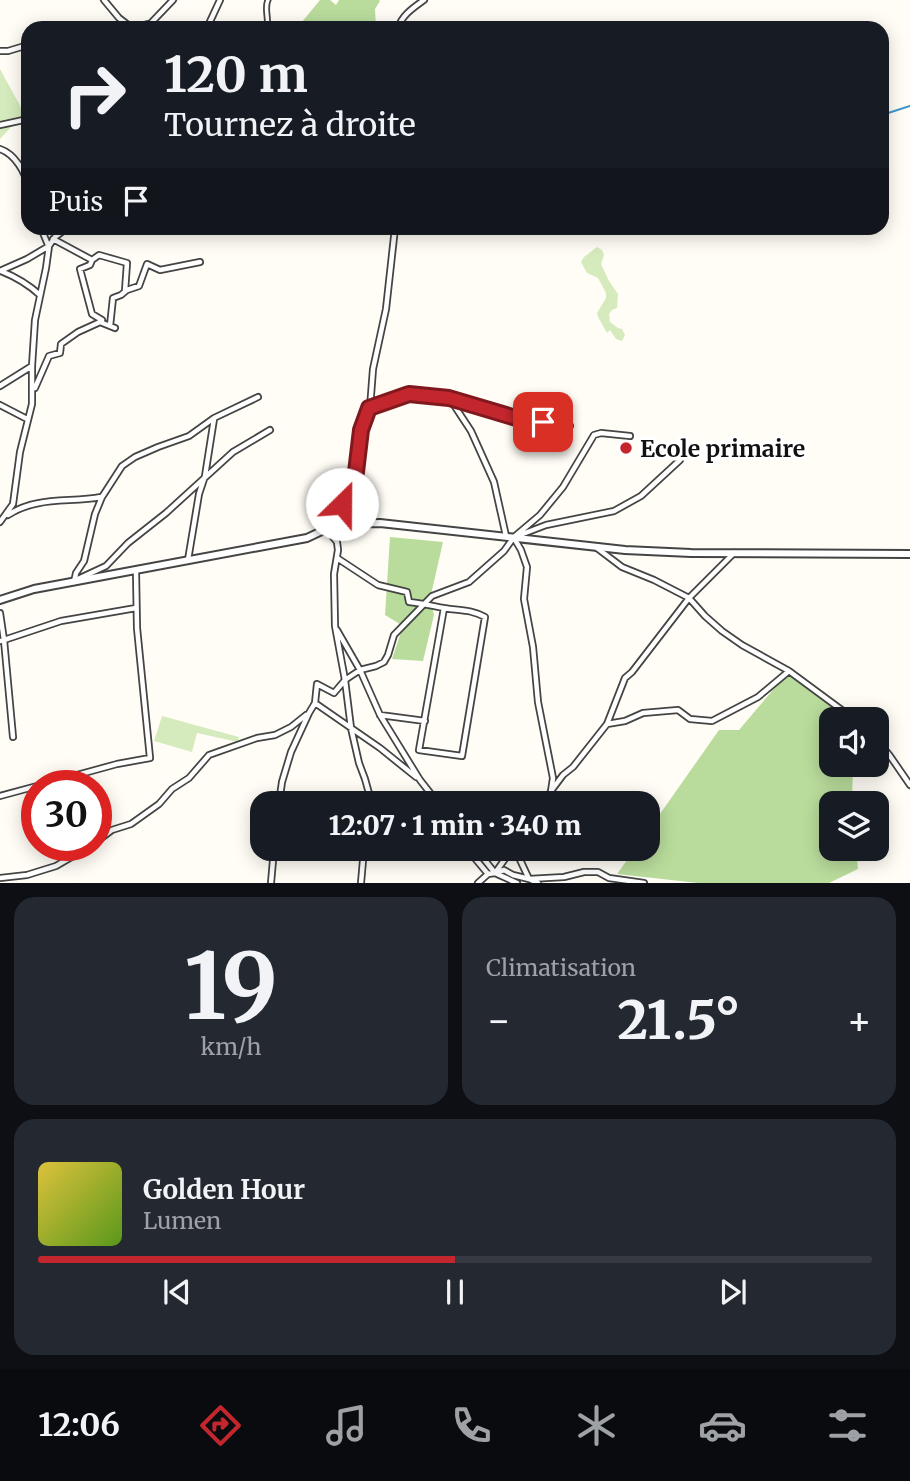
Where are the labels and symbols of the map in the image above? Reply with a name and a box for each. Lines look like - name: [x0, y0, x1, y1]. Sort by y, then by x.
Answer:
- pin: [513, 392, 573, 452]
- place label: Ecole primaire: [640, 434, 805, 463]
- marker: Ecole primaire: [618, 440, 634, 456]
- position arrow: [305, 467, 379, 541]
- speed limit sign: 30: [21, 770, 112, 861]

